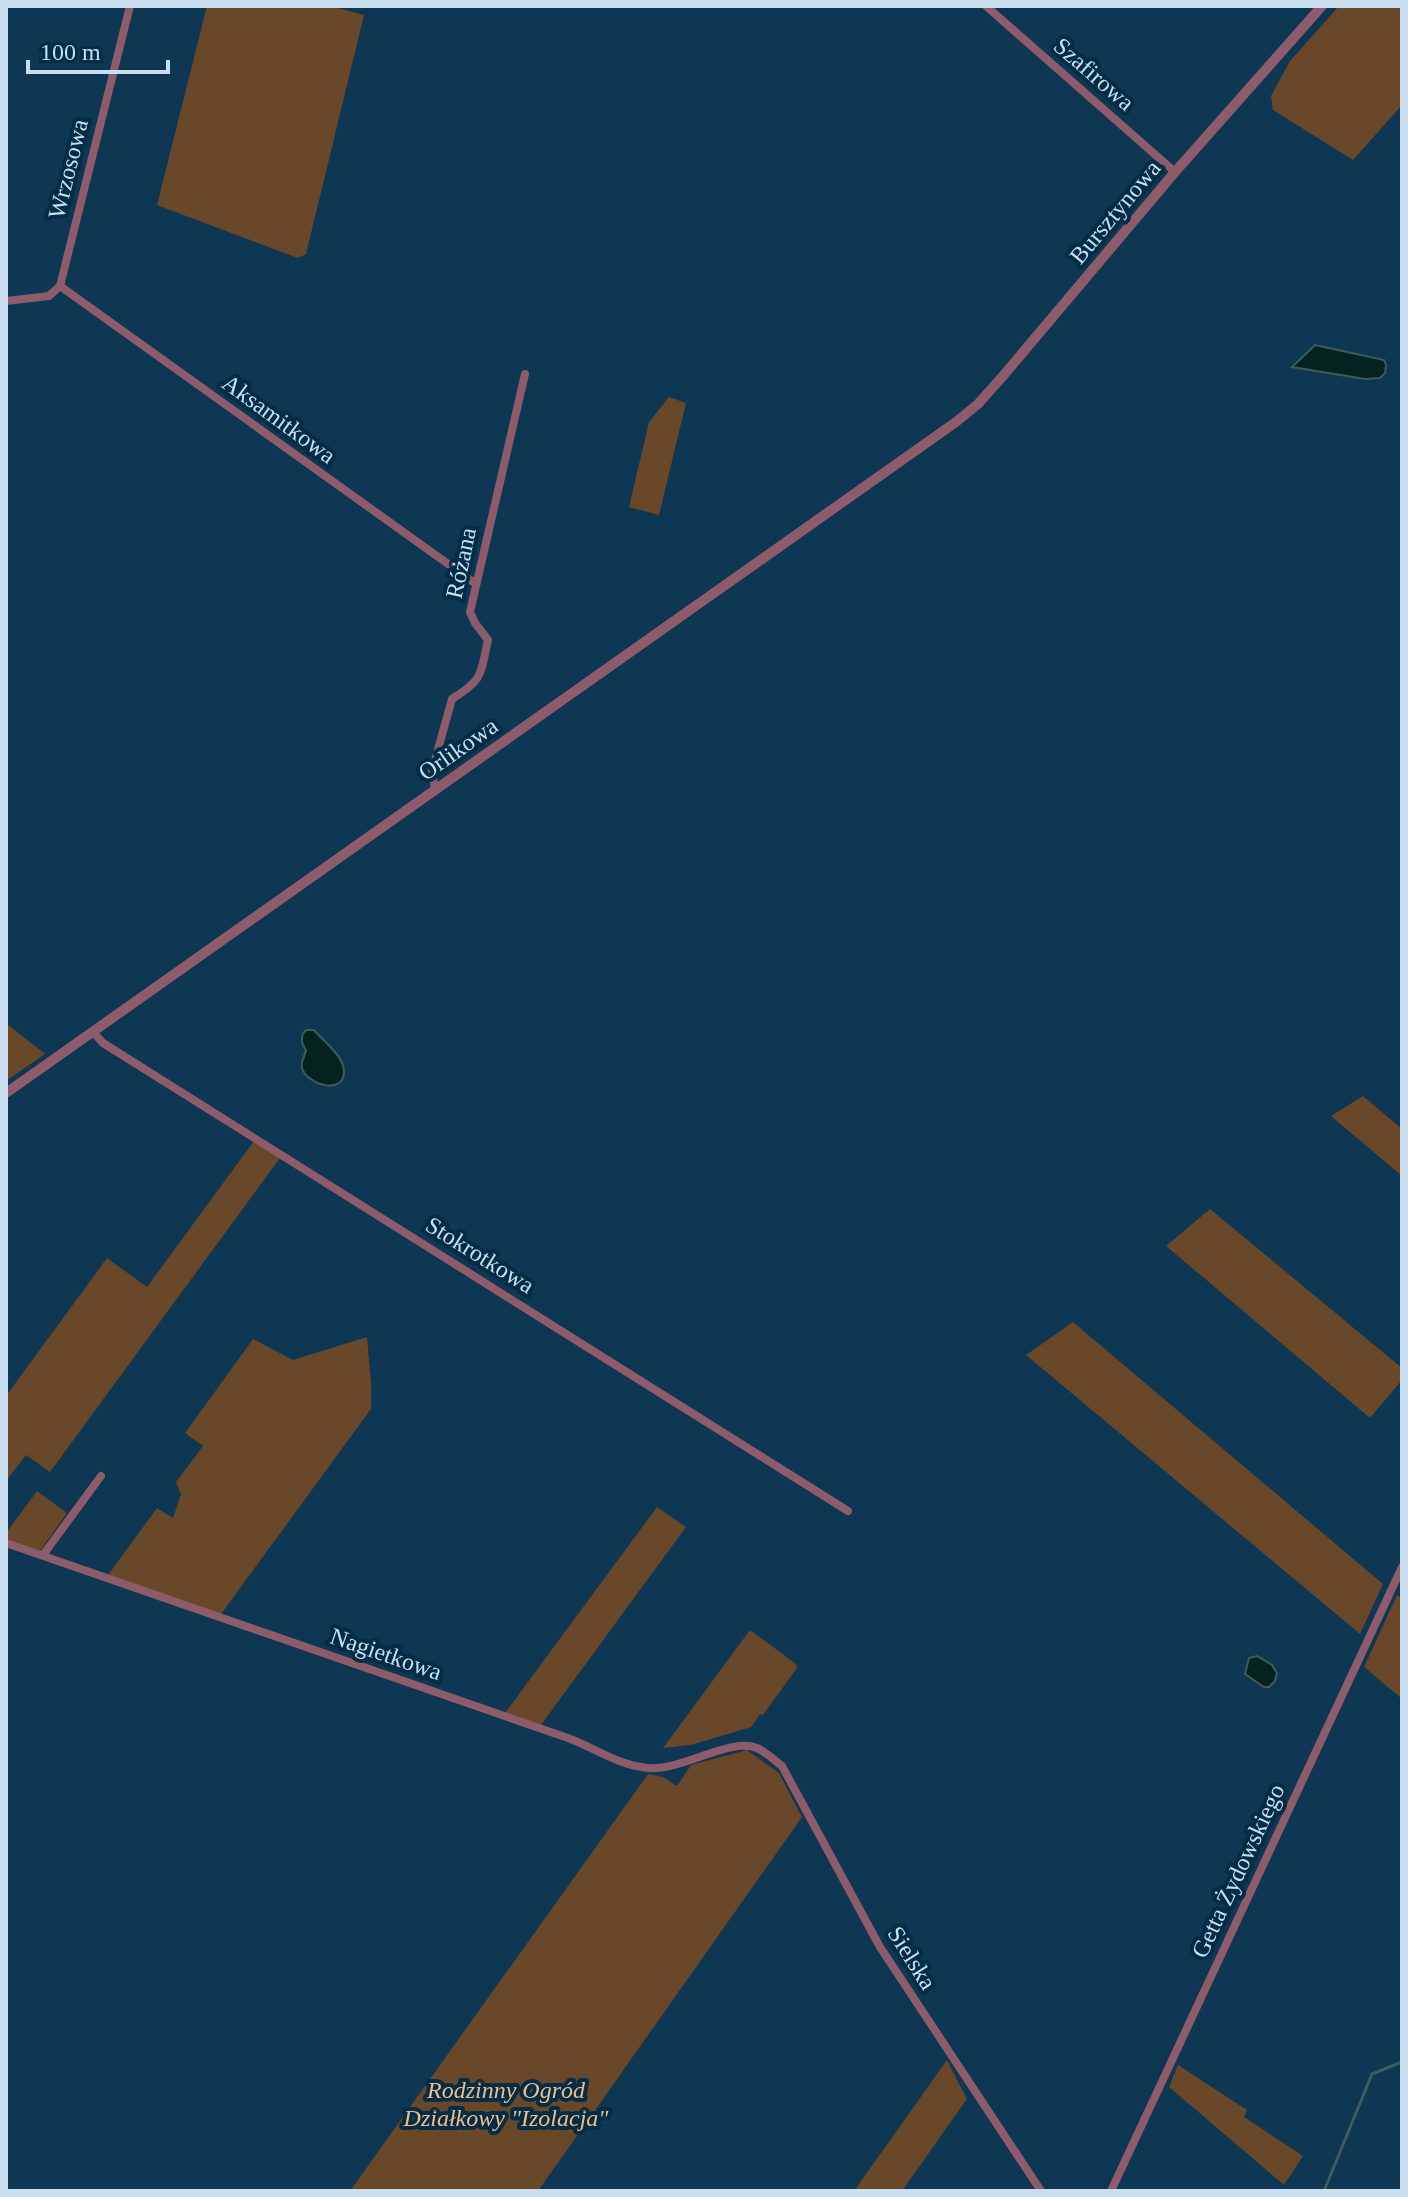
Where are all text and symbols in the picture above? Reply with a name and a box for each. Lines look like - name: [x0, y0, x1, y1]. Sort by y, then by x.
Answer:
- scale bar: [28, 24, 168, 74]
- street label: Szafirowa: [1049, 32, 1140, 116]
- text: 100 m: [40, 39, 101, 65]
- street label: Wrzosowa: [43, 116, 93, 221]
- street label: Bursztynowa: [1064, 155, 1166, 269]
- street label: Aksamitkowa: [217, 369, 341, 469]
- street label: Różana: [441, 525, 481, 601]
- street label: Orlikowa: [413, 712, 503, 786]
- street label: Stokrotkowa: [421, 1211, 539, 1299]
- street label: Nagietkowa: [327, 1623, 445, 1685]
- street label: Getta Żydowskiego: [1186, 1780, 1290, 1962]
- street label: Sielska: [883, 1922, 942, 1995]
- park label: Rodzinny Ogród Działkowy "Izolacja": [403, 2077, 609, 2131]

